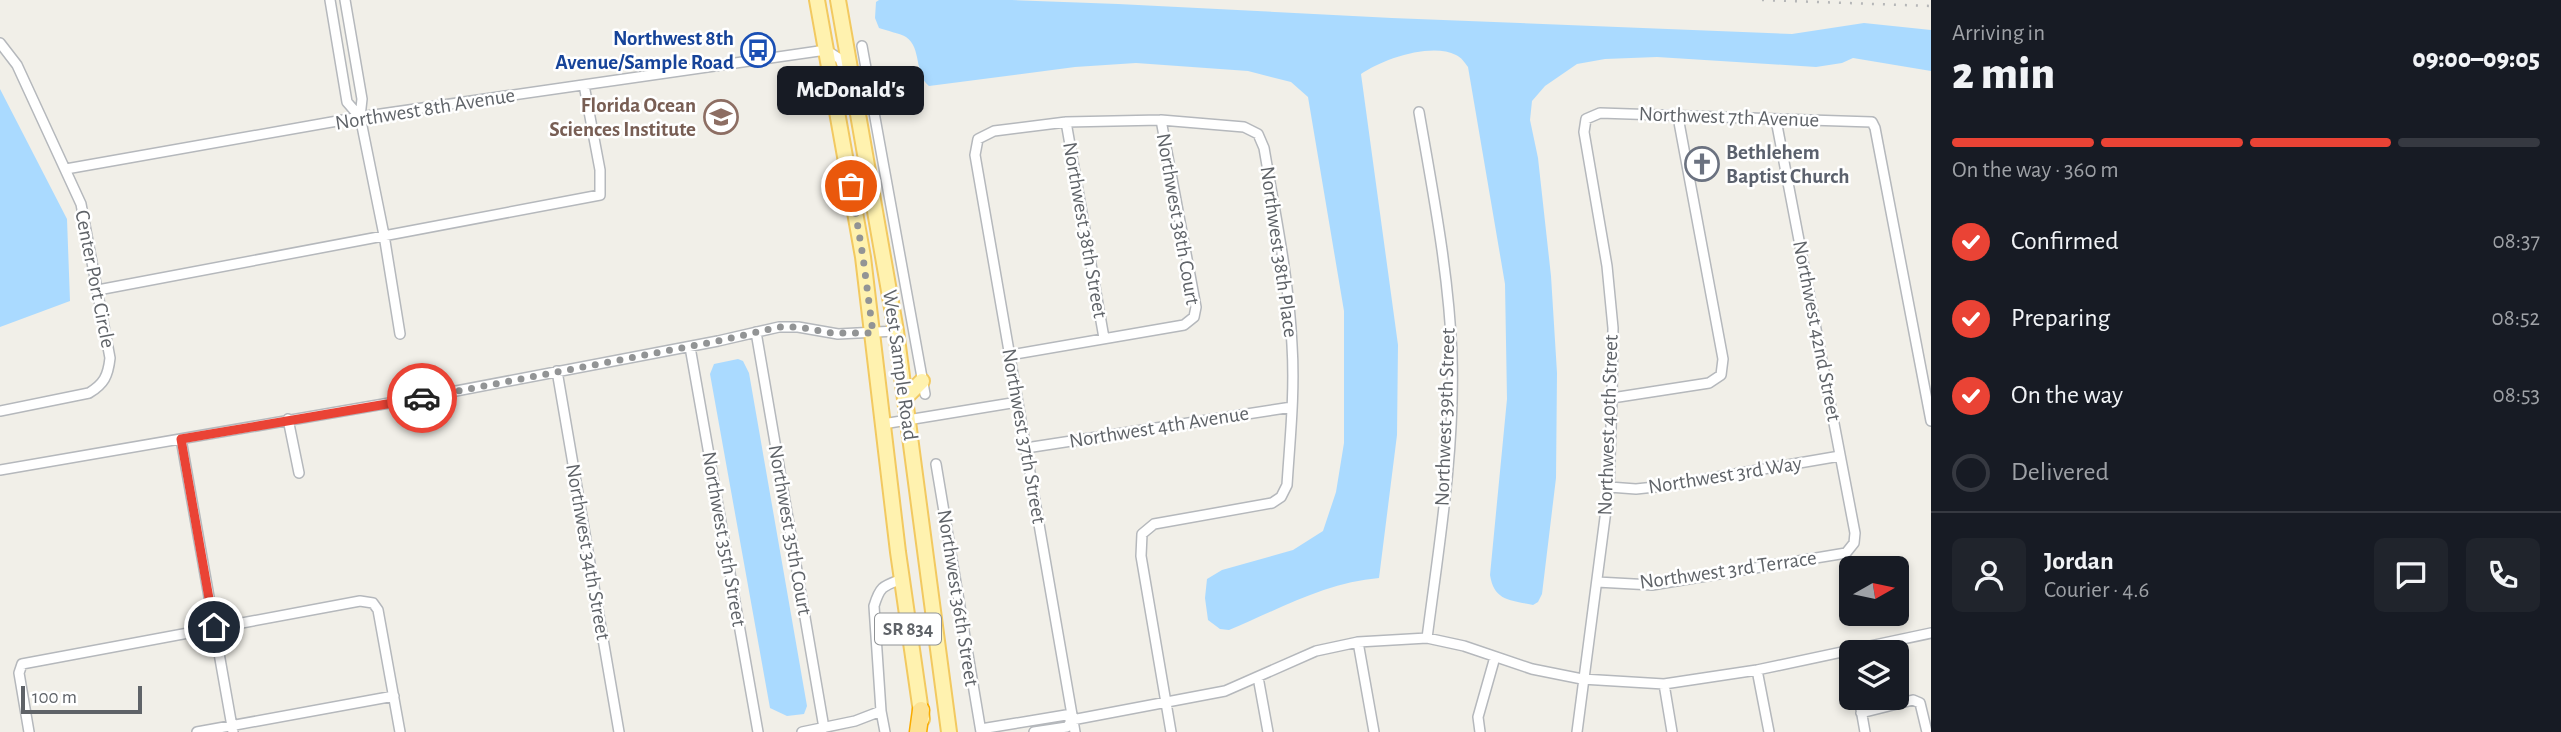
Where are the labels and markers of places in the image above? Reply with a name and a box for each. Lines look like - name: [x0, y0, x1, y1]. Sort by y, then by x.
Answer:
- place label: Northwest 8th Avenue/Sample Road: [555, 28, 734, 73]
- bus stop icon: Northwest 8th Avenue/Sample Road: [739, 31, 777, 69]
- callout: McDonald's: [778, 67, 924, 116]
- place label: Florida Ocean Sciences Institute: [549, 95, 696, 140]
- school or university icon: Florida Ocean Sciences Institute: [702, 98, 740, 136]
- place label: Bethlehem Baptist Church: [1726, 142, 1850, 187]
- church icon: Bethlehem Baptist Church: [1683, 145, 1721, 183]
- pin: [821, 156, 881, 216]
- pin: [184, 597, 244, 657]

